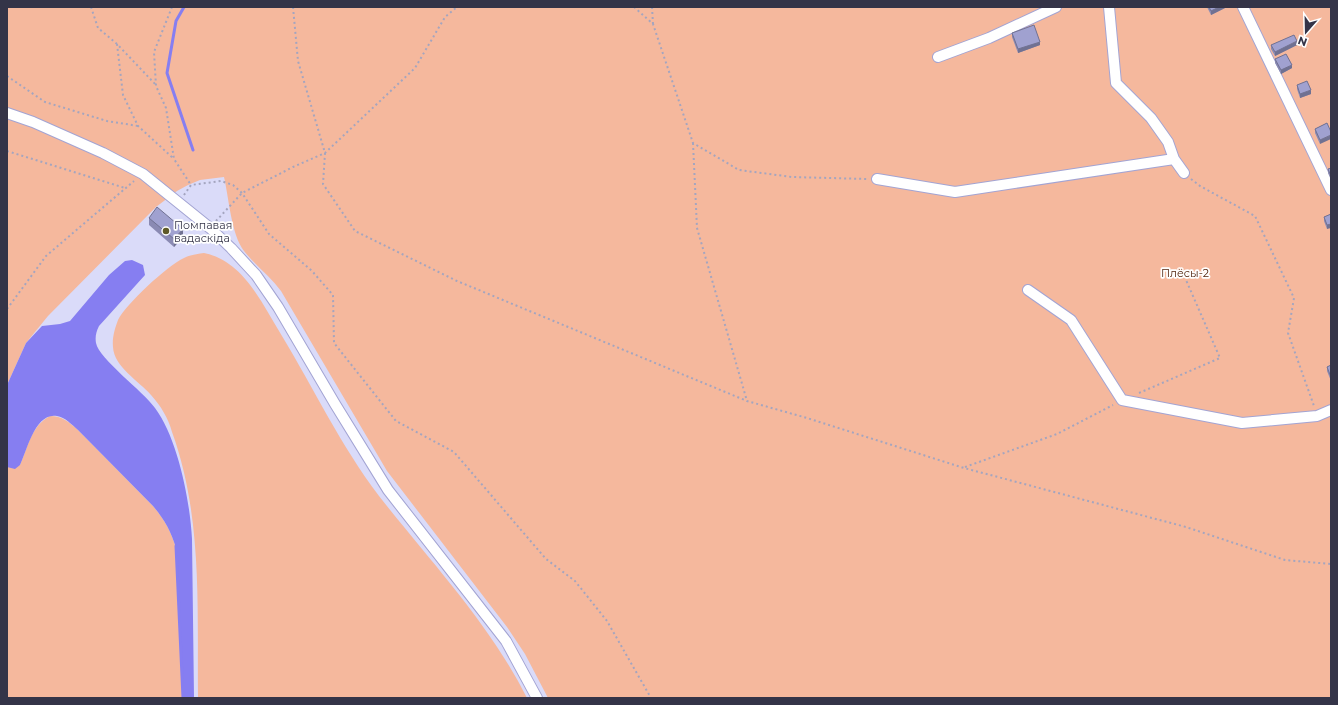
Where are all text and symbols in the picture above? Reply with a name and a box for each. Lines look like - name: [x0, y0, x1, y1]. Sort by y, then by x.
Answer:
- north arrow: [1286, 12, 1326, 52]
- text: N: [1296, 33, 1309, 49]
- place label: Помпавая вадаскіда: [174, 218, 232, 245]
- marker: Помпавая вадаскіда: [161, 226, 171, 236]
- park label: Плёсы-2: [1161, 266, 1209, 280]

